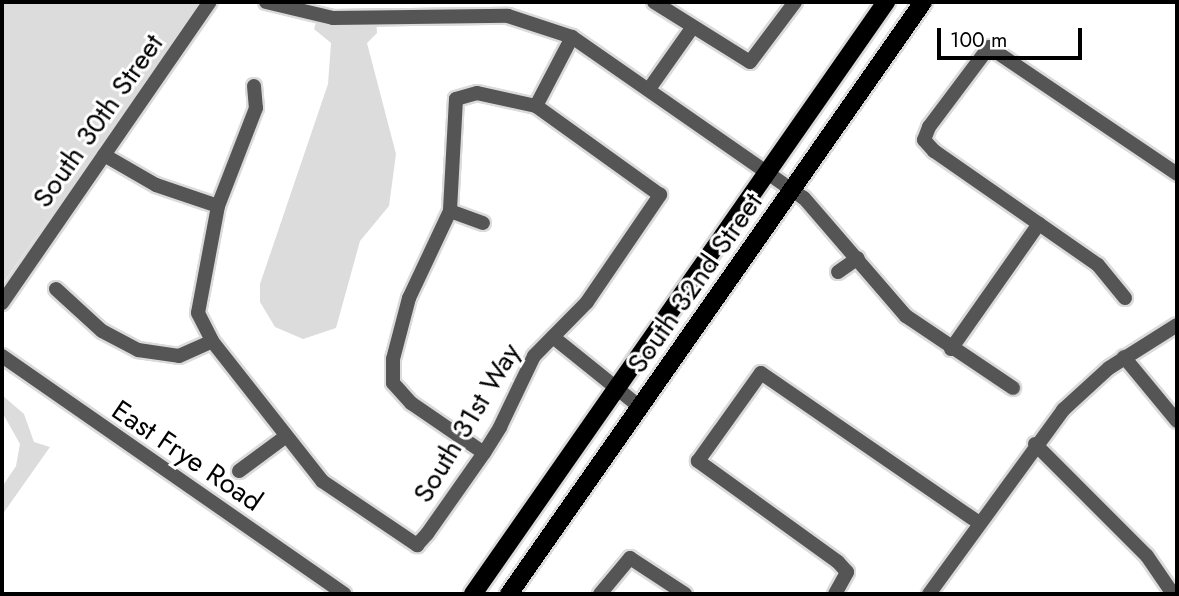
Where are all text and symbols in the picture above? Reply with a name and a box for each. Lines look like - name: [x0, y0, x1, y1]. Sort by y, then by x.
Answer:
- scale bar: [941, 14, 1086, 58]
- text: 100 m: [950, 25, 1007, 55]
- street label: South 30th Street: [26, 28, 170, 214]
- street label: South 32nd Street: [620, 186, 770, 380]
- street label: South 31st Way: [406, 337, 528, 509]
- street label: East Frye Road: [105, 393, 269, 519]

